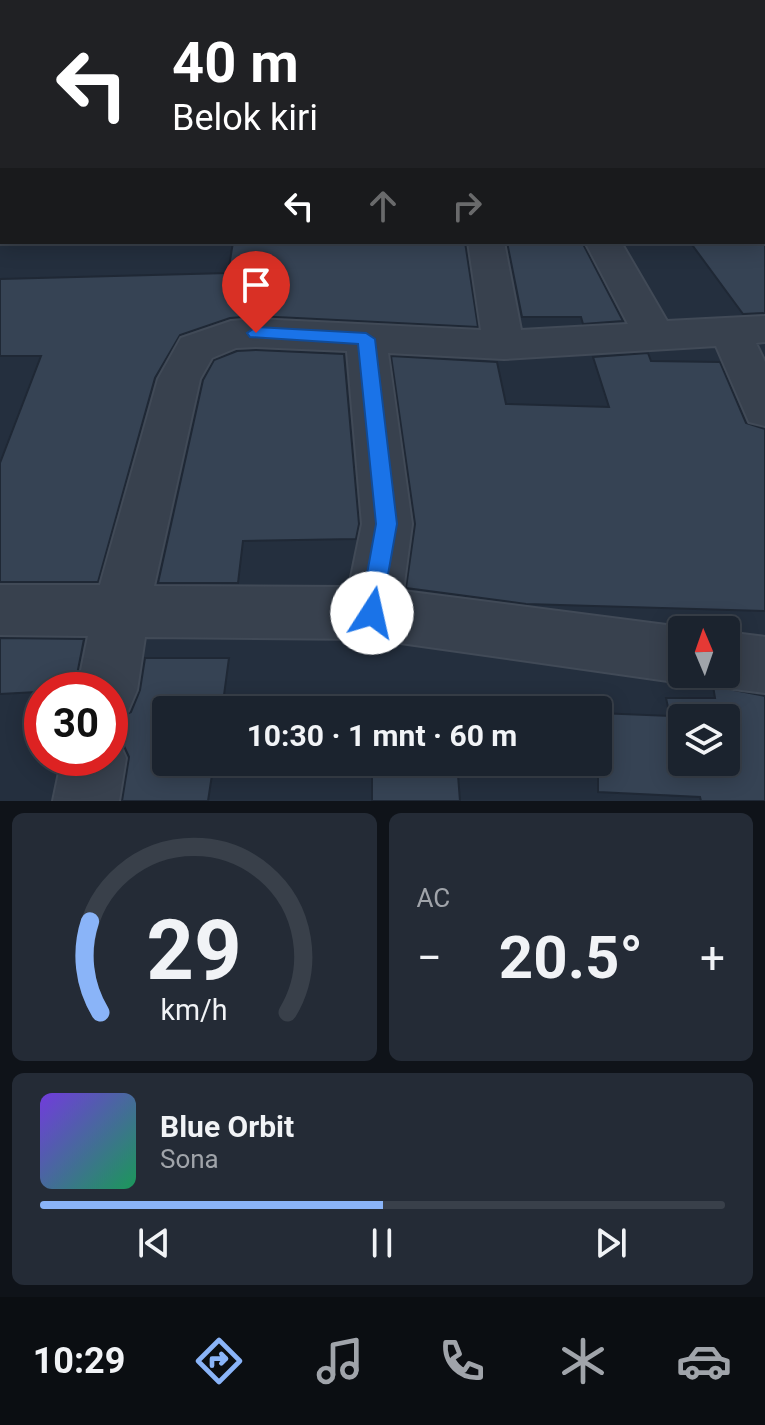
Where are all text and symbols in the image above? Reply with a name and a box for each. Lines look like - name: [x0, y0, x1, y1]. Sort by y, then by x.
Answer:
- text: 40 m: [172, 30, 299, 96]
- icon: left: [40, 32, 144, 136]
- text: Belok kiri: [172, 97, 318, 139]
- icon: left: [277, 184, 321, 228]
- icon: ahead: [361, 184, 405, 228]
- icon: right: [445, 184, 489, 228]
- pin: [222, 251, 290, 333]
- icon: arrive: [234, 263, 278, 307]
- position arrow: [330, 571, 414, 655]
- north arrow: [668, 616, 740, 688]
- map controls: [668, 616, 740, 776]
- speed limit sign: 30: [24, 672, 128, 776]
- button: layers: [668, 704, 740, 776]
- text: 10:30 · 1 mnt · 60 m: [247, 718, 517, 753]
- text: AC: [417, 883, 450, 913]
- text: 29: [147, 902, 242, 999]
- text: 20.5°: [499, 922, 643, 993]
- text: −: [417, 932, 442, 984]
- text: +: [700, 932, 725, 984]
- text: km/h: [161, 993, 228, 1027]
- text: Blue Orbit: [160, 1109, 294, 1144]
- text: Sona: [160, 1144, 219, 1174]
- icon: previous: [132, 1221, 176, 1265]
- icon: pause: [360, 1221, 404, 1265]
- icon: next: [589, 1221, 633, 1265]
- icon: directions: [191, 1333, 247, 1389]
- icon: music: [312, 1333, 368, 1389]
- icon: phone: [434, 1333, 490, 1389]
- icon: climate: [555, 1333, 611, 1389]
- icon: car: [676, 1333, 732, 1389]
- text: 10:29: [33, 1340, 125, 1382]

